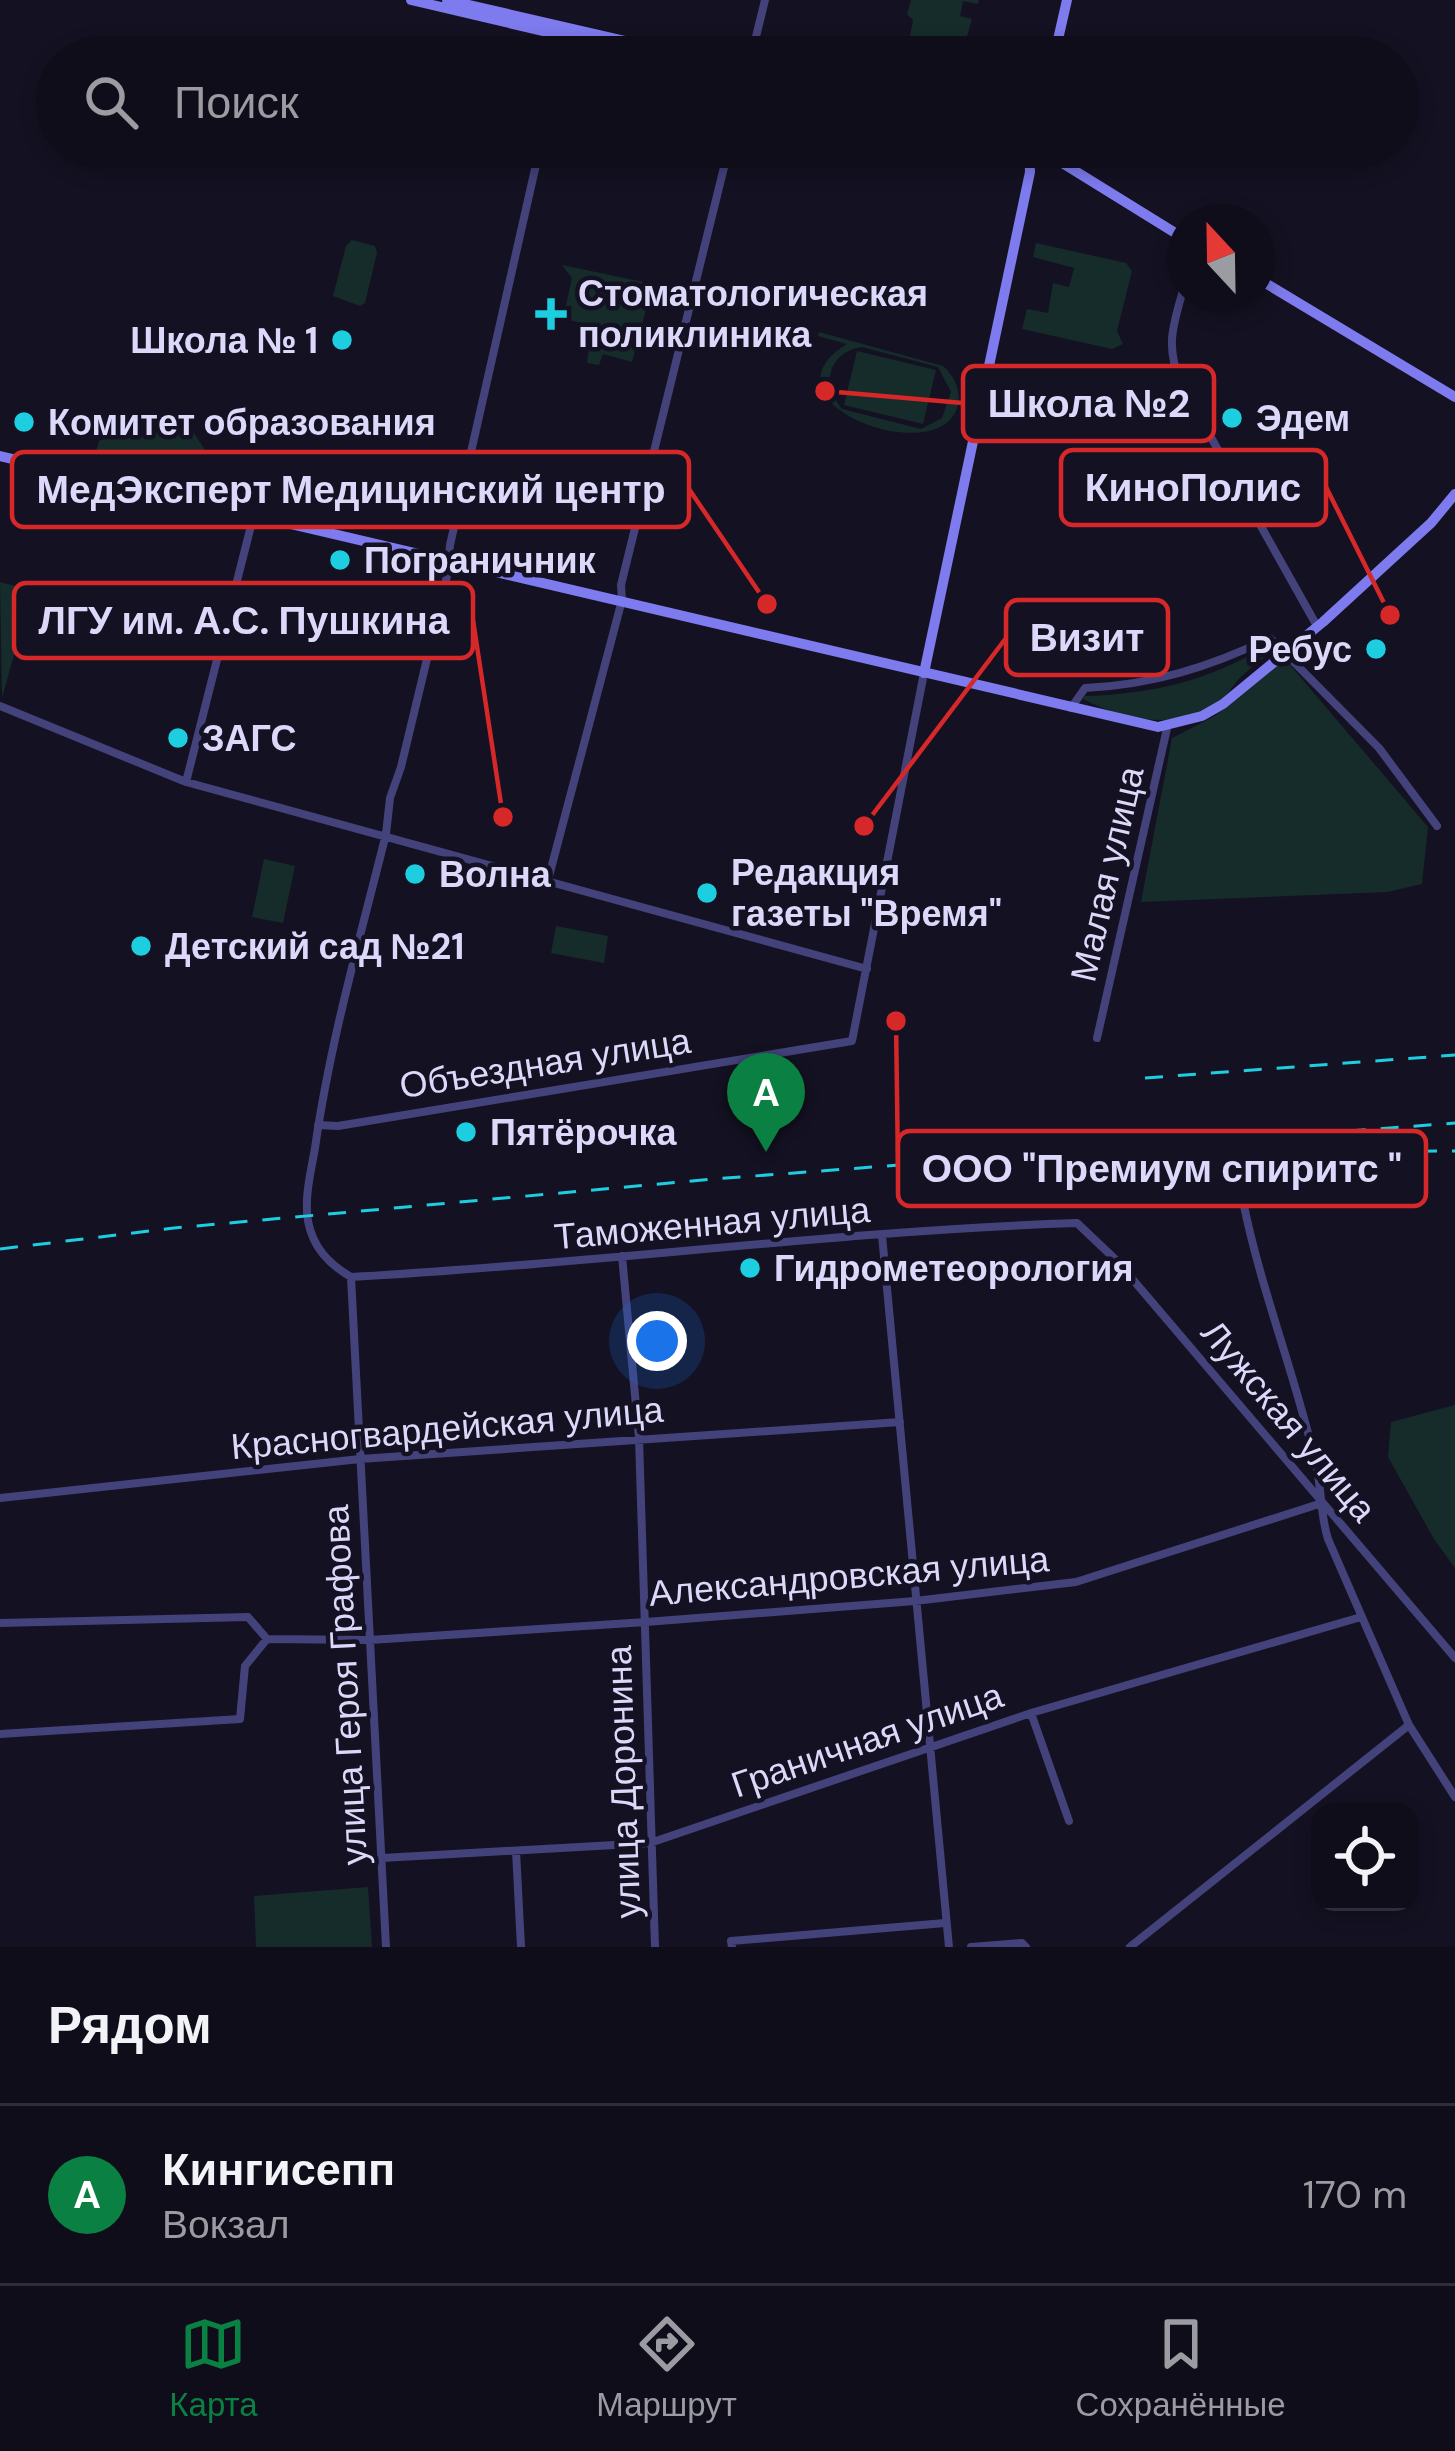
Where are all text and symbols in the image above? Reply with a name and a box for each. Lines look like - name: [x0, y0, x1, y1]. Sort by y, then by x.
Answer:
- search box: [36, 36, 1419, 168]
- icon: search: [78, 69, 144, 135]
- text: Поиск: [174, 73, 299, 132]
- north arrow: [1167, 204, 1275, 312]
- place label: Стоматологическая поликлиника: [578, 270, 928, 358]
- marker: Стоматологическая поликлиника: [535, 298, 567, 330]
- place label: Школа № 1: [130, 317, 318, 364]
- marker: Школа № 1: [329, 327, 355, 353]
- callout: Школа №2: [963, 366, 1214, 441]
- text: Школа №2: [988, 378, 1190, 429]
- place label: Эдем: [1256, 395, 1350, 442]
- place label: Комитет образования: [48, 399, 436, 446]
- marker: Эдем: [1219, 405, 1245, 431]
- marker: Комитет образования: [11, 409, 37, 435]
- callout: КиноПолис: [1061, 450, 1326, 525]
- callout: МедЭксперт Медицинский центр: [12, 452, 689, 527]
- text: КиноПолис: [1085, 462, 1301, 513]
- text: МедЭксперт Медицинский центр: [36, 464, 666, 515]
- place label: Пограничник: [364, 537, 597, 584]
- marker: Пограничник: [327, 547, 353, 573]
- callout: ЛГУ им. А.С. Пушкина: [14, 583, 473, 658]
- text: ЛГУ им. А.С. Пушкина: [39, 595, 450, 646]
- callout: Визит: [1006, 600, 1168, 675]
- text: Визит: [1030, 612, 1144, 663]
- place label: Ребус: [1248, 626, 1352, 673]
- marker: Ребус: [1363, 636, 1389, 662]
- place label: ЗАГС: [202, 715, 296, 762]
- marker: ЗАГС: [165, 725, 191, 751]
- street label: Малая улица: [1059, 761, 1155, 986]
- place label: Редакция газеты "Время": [731, 849, 1002, 937]
- place label: Волна: [439, 851, 552, 898]
- marker: Волна: [402, 861, 428, 887]
- marker: Редакция газеты "Время": [694, 880, 720, 906]
- place label: Детский сад №21: [165, 923, 464, 970]
- marker: Детский сад №21: [128, 933, 154, 959]
- street label: Объездная улица: [396, 1017, 695, 1109]
- pin: A: [727, 1053, 805, 1152]
- place label: Пятёрочка: [490, 1109, 678, 1156]
- marker: Пятёрочка: [453, 1119, 479, 1145]
- callout: ООО "Премиум спиритс ": [898, 1131, 1426, 1206]
- text: ООО "Премиум спиритс ": [922, 1143, 1402, 1194]
- street label: Таможенная улица: [552, 1186, 873, 1260]
- place label: Гидрометеорология: [774, 1245, 1133, 1292]
- marker: Гидрометеорология: [737, 1255, 763, 1281]
- street label: Лужская улица: [1191, 1310, 1388, 1532]
- your location: [627, 1311, 687, 1371]
- street label: Красногвардейская улица: [229, 1386, 666, 1470]
- street label: улица Героя Графова: [312, 1503, 378, 1866]
- street label: Александровская улица: [647, 1535, 1052, 1617]
- street label: улица Доронина: [595, 1644, 651, 1919]
- street label: Граничная улица: [725, 1671, 1010, 1808]
- map controls: [1311, 1803, 1419, 1911]
- button: locate: [1311, 1803, 1419, 1911]
- text: Рядом: [48, 1992, 212, 2059]
- text: Кингисепп: [162, 2140, 395, 2199]
- text: A: [73, 2169, 101, 2220]
- text: 170 m: [1303, 2169, 1407, 2220]
- text: Вокзал: [162, 2199, 290, 2250]
- tab: Карта: [169, 2311, 258, 2426]
- tab: Маршрут: [596, 2311, 737, 2426]
- tab: Сохранённые: [1076, 2311, 1286, 2426]

